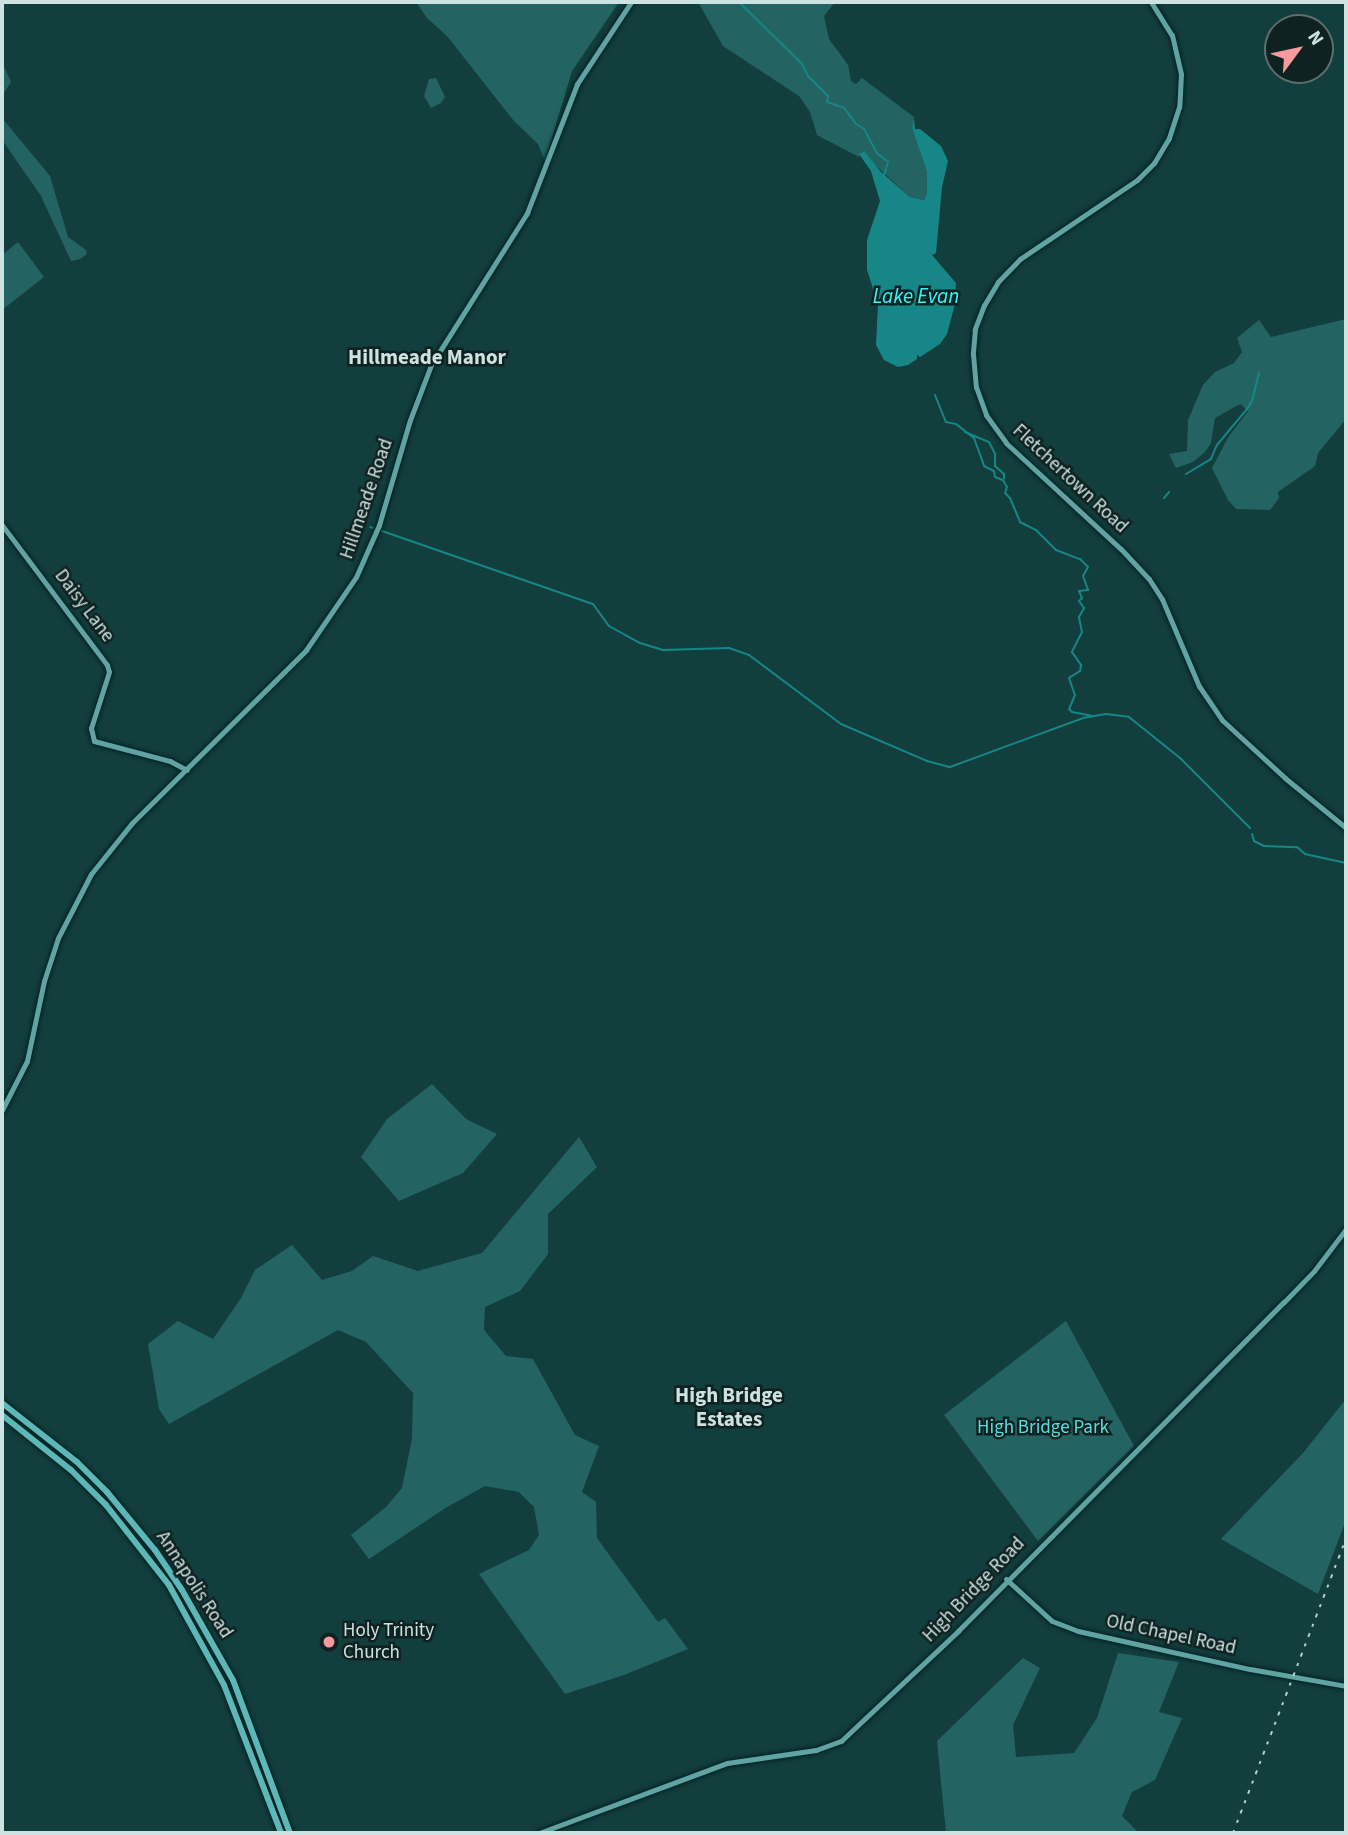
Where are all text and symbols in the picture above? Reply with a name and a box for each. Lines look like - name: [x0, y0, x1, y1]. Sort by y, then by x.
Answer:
- north arrow: [1264, 14, 1334, 84]
- text: N: [1301, 26, 1330, 51]
- water label: Lake Evan: [873, 283, 959, 309]
- district label: Hillmeade Manor: [348, 344, 506, 370]
- street label: Fletchertown Road: [1007, 420, 1133, 538]
- street label: Hillmeade Road: [336, 436, 398, 562]
- street label: Daisy Lane: [49, 565, 119, 647]
- district label: High Bridge Estates: [675, 1382, 783, 1432]
- park label: High Bridge Park: [977, 1417, 1109, 1439]
- street label: Annapolis Road: [151, 1527, 237, 1643]
- street label: High Bridge Road: [918, 1533, 1030, 1647]
- street label: Old Chapel Road: [1104, 1610, 1238, 1660]
- place label: Holy Trinity Church: [343, 1620, 434, 1664]
- marker: Holy Trinity Church: [321, 1634, 337, 1650]

